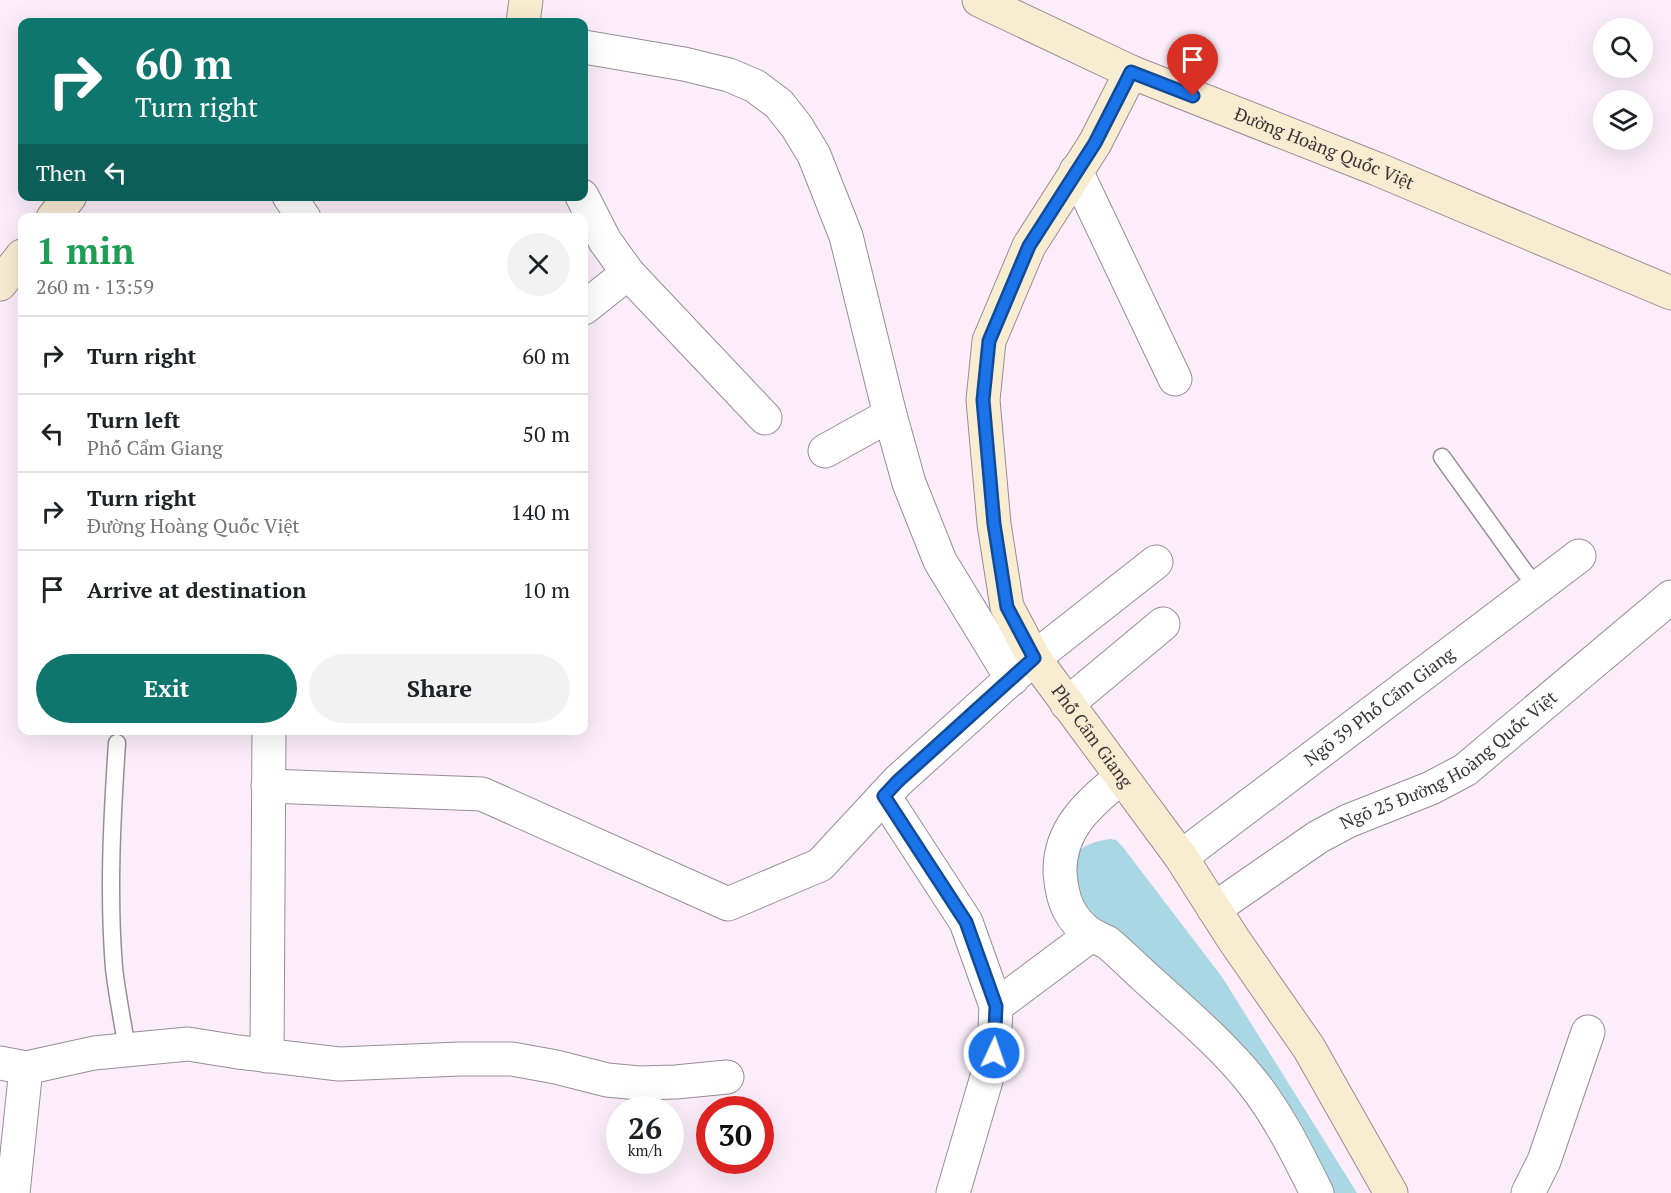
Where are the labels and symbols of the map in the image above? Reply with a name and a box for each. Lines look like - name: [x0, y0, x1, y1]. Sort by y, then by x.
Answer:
- pin: [1167, 34, 1218, 96]
- street label: Đường Hoàng Quốc Việt: [1231, 101, 1418, 194]
- street label: Ngõ 39 Phố Cẩm Giang: [1299, 641, 1460, 771]
- street label: Phố Cẩm Giang: [1047, 680, 1139, 793]
- street label: Ngõ 25 Đường Hoàng Quốc Việt: [1335, 685, 1562, 834]
- position arrow: [962, 1021, 1026, 1085]
- speed limit sign: 30: [696, 1096, 774, 1174]

